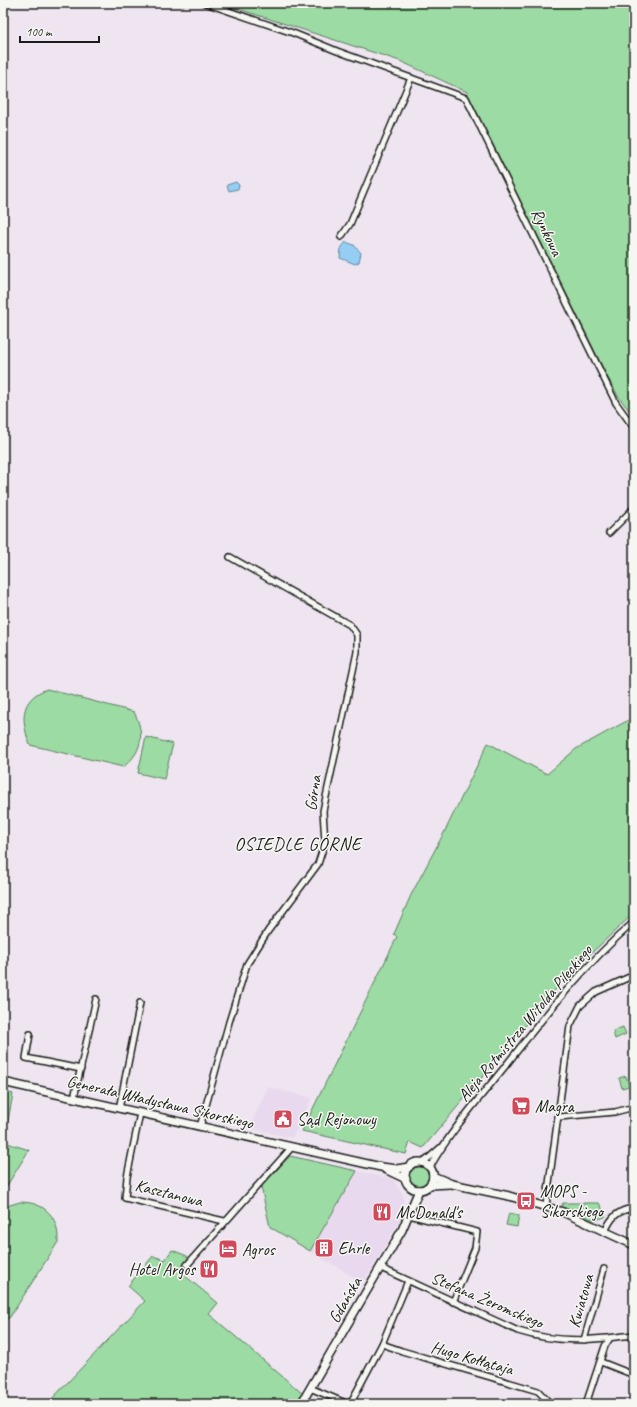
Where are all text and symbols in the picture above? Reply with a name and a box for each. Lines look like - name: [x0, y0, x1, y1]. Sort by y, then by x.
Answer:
- scale bar: [20, 18, 99, 44]
- text: 100 m: [26, 24, 53, 40]
- street label: Rynkowa: [527, 205, 568, 260]
- street label: Górna: [300, 772, 326, 812]
- district label: OSIEDLE GÓRNE: [235, 833, 363, 855]
- street label: Aleja Rotmistrza Witolda Pileckiego: [453, 939, 597, 1106]
- street label: Generała Władysława Sikorskiego: [65, 1070, 256, 1134]
- supermarket icon: Magra: [510, 1095, 532, 1117]
- place label: Magra: [535, 1096, 575, 1117]
- public building icon: Sąd Rejonowy: [272, 1108, 294, 1130]
- place label: Sąd Rejonowy: [297, 1109, 377, 1130]
- street label: Kasztanowa: [133, 1175, 206, 1212]
- place label: MOPS - Sikorskiego: [540, 1181, 605, 1222]
- bus stop icon: MOPS - Sikorskiego: [515, 1190, 537, 1212]
- restaurant icon: McDonald's: [371, 1201, 393, 1223]
- place label: McDonald's: [396, 1202, 464, 1223]
- building icon: Ehrle: [313, 1237, 335, 1259]
- hotel icon: Agros: [217, 1238, 239, 1260]
- place label: Ehrle: [338, 1238, 371, 1259]
- place label: Agros: [242, 1239, 277, 1260]
- restaurant icon: Hotel Argos: [198, 1258, 220, 1280]
- place label: Hotel Argos: [129, 1259, 196, 1280]
- street label: Stefana Żeromskiego: [428, 1267, 548, 1334]
- street label: Kwiatowa: [563, 1270, 599, 1330]
- street label: Gdańska: [324, 1272, 367, 1327]
- street label: Hugo Kołłątaja: [429, 1336, 517, 1380]

